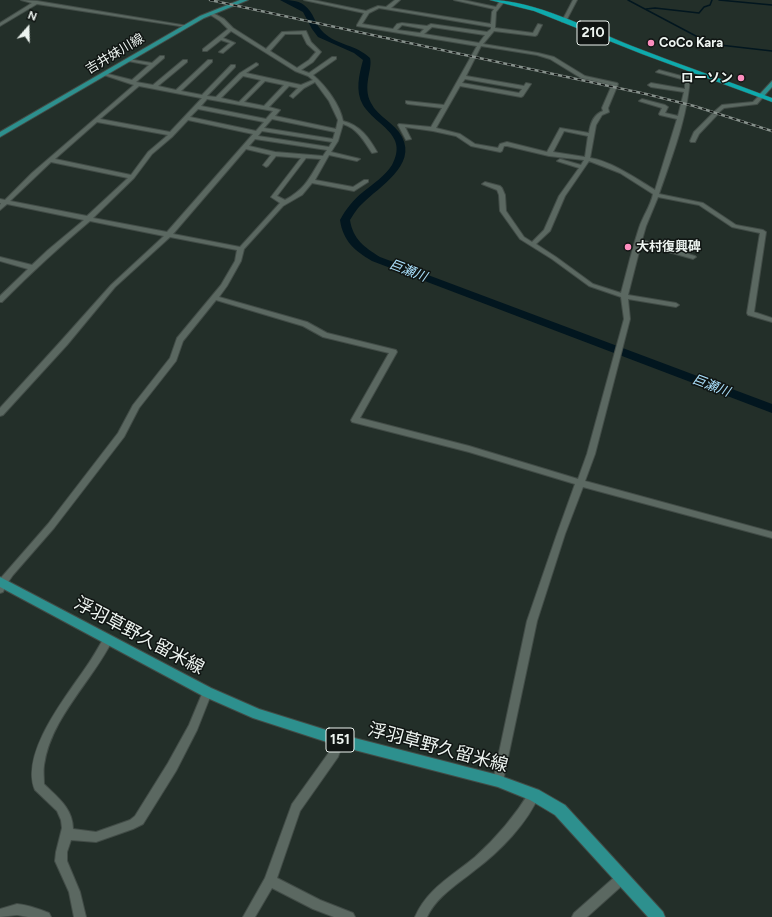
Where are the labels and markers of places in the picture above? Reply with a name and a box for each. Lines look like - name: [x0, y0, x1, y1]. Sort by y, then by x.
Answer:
- place label: CoCo Kara: [659, 35, 723, 51]
- marker: CoCo Kara: [646, 38, 656, 48]
- place label: ローソン: [681, 70, 733, 86]
- marker: ローソン: [736, 73, 746, 83]
- place label: 大村復興碑: [636, 239, 701, 255]
- marker: 大村復興碑: [623, 242, 633, 252]

